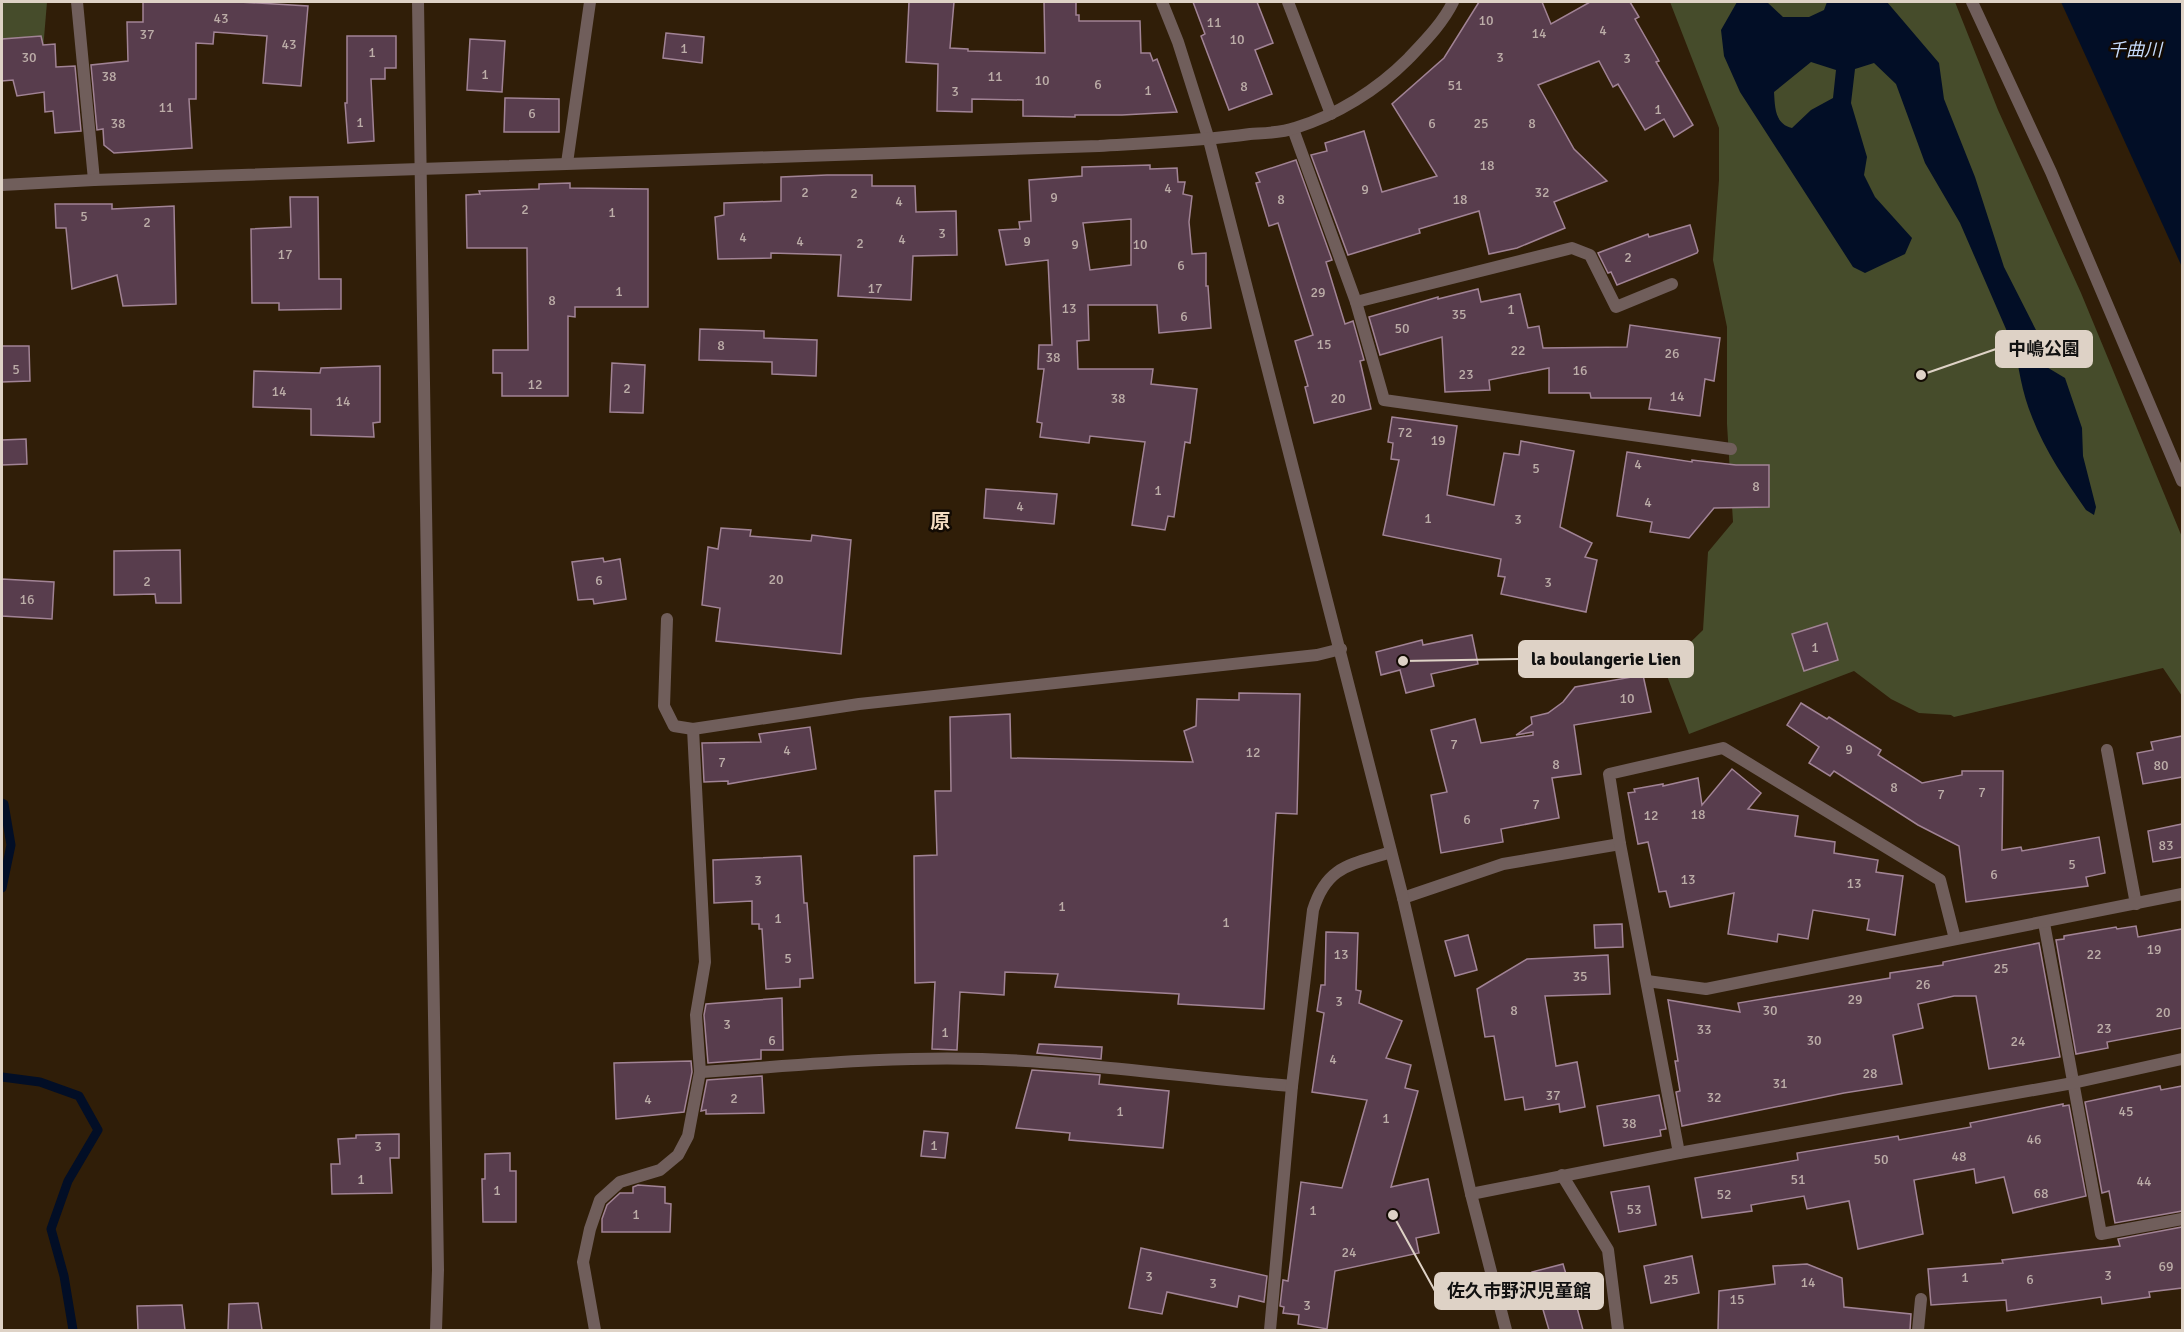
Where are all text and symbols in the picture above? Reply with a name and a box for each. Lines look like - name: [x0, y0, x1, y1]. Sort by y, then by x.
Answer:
- house number: 43: [213, 10, 229, 27]
- house number: 10: [1478, 12, 1494, 29]
- house number: 11: [1206, 14, 1222, 31]
- house number: 4: [1599, 22, 1607, 39]
- house number: 14: [1531, 25, 1547, 42]
- house number: 37: [139, 26, 155, 43]
- house number: 10: [1229, 31, 1245, 48]
- house number: 43: [281, 36, 297, 53]
- water label: 千曲川: [2108, 39, 2164, 61]
- house number: 1: [680, 40, 688, 57]
- house number: 1: [368, 44, 376, 61]
- house number: 30: [21, 49, 37, 66]
- house number: 3: [1496, 49, 1504, 66]
- house number: 3: [1623, 50, 1631, 67]
- house number: 1: [481, 66, 489, 83]
- house number: 38: [101, 68, 117, 85]
- house number: 11: [987, 68, 1003, 85]
- house number: 10: [1034, 72, 1050, 89]
- house number: 6: [1094, 76, 1102, 93]
- house number: 51: [1447, 77, 1463, 94]
- house number: 8: [1240, 78, 1248, 95]
- house number: 1: [1144, 82, 1152, 99]
- house number: 3: [951, 83, 959, 100]
- house number: 11: [158, 99, 174, 116]
- house number: 1: [1654, 101, 1662, 118]
- house number: 6: [528, 105, 536, 122]
- house number: 1: [356, 114, 364, 131]
- house number: 38: [110, 115, 126, 132]
- house number: 6: [1428, 115, 1436, 132]
- house number: 25: [1473, 115, 1489, 132]
- house number: 8: [1528, 115, 1536, 132]
- house number: 18: [1479, 157, 1495, 174]
- house number: 4: [1164, 180, 1172, 197]
- house number: 9: [1361, 181, 1369, 198]
- house number: 2: [801, 184, 809, 201]
- house number: 32: [1534, 184, 1550, 201]
- house number: 2: [850, 185, 858, 202]
- house number: 9: [1050, 189, 1058, 206]
- house number: 8: [1277, 191, 1285, 208]
- house number: 18: [1452, 191, 1468, 208]
- house number: 4: [895, 193, 903, 210]
- house number: 2: [521, 201, 529, 218]
- house number: 1: [608, 204, 616, 221]
- house number: 5: [80, 208, 88, 225]
- house number: 2: [143, 214, 151, 231]
- house number: 3: [938, 225, 946, 242]
- house number: 4: [739, 229, 747, 246]
- house number: 4: [898, 231, 906, 248]
- house number: 4: [796, 233, 804, 250]
- house number: 9: [1023, 233, 1031, 250]
- house number: 2: [856, 235, 864, 252]
- house number: 9: [1071, 236, 1079, 253]
- house number: 10: [1132, 236, 1148, 253]
- house number: 17: [277, 246, 293, 263]
- house number: 2: [1624, 249, 1632, 266]
- house number: 6: [1177, 257, 1185, 274]
- house number: 17: [867, 280, 883, 297]
- house number: 1: [615, 283, 623, 300]
- house number: 29: [1310, 284, 1326, 301]
- house number: 8: [548, 292, 556, 309]
- house number: 13: [1061, 300, 1077, 317]
- house number: 1: [1507, 301, 1515, 318]
- house number: 35: [1451, 306, 1467, 323]
- house number: 6: [1180, 308, 1188, 325]
- house number: 50: [1394, 320, 1410, 337]
- callout: 中嶋公園: [1996, 331, 2092, 367]
- house number: 15: [1316, 336, 1332, 353]
- house number: 8: [717, 337, 725, 354]
- text: 中嶋公園: [2008, 338, 2080, 360]
- house number: 22: [1510, 342, 1526, 359]
- house number: 26: [1664, 345, 1680, 362]
- house number: 38: [1045, 349, 1061, 366]
- house number: 5: [12, 361, 20, 378]
- house number: 16: [1572, 362, 1588, 379]
- house number: 23: [1458, 366, 1474, 383]
- house number: 12: [527, 376, 543, 393]
- house number: 2: [623, 380, 631, 397]
- house number: 14: [271, 383, 287, 400]
- house number: 14: [1669, 388, 1685, 405]
- house number: 38: [1110, 390, 1126, 407]
- house number: 20: [1330, 390, 1346, 407]
- house number: 14: [335, 393, 351, 410]
- house number: 72: [1397, 424, 1413, 441]
- house number: 19: [1430, 432, 1446, 449]
- house number: 4: [1634, 456, 1642, 473]
- house number: 5: [1532, 460, 1540, 477]
- house number: 8: [1752, 478, 1760, 495]
- house number: 1: [1154, 482, 1162, 499]
- house number: 4: [1644, 494, 1652, 511]
- house number: 4: [1016, 498, 1024, 515]
- district label: 原: [930, 509, 950, 534]
- house number: 1: [1424, 510, 1432, 527]
- house number: 3: [1514, 511, 1522, 528]
- house number: 20: [768, 571, 784, 588]
- house number: 6: [595, 572, 603, 589]
- house number: 2: [143, 573, 151, 590]
- house number: 3: [1544, 574, 1552, 591]
- house number: 16: [19, 591, 35, 608]
- house number: 1: [1811, 639, 1819, 656]
- callout: la boulangerie Lien: [1519, 641, 1693, 677]
- text: la boulangerie Lien: [1531, 648, 1681, 670]
- house number: 10: [1619, 690, 1635, 707]
- house number: 7: [1450, 736, 1458, 753]
- house number: 9: [1845, 741, 1853, 758]
- house number: 4: [783, 742, 791, 759]
- house number: 12: [1245, 744, 1261, 761]
- house number: 7: [718, 754, 726, 771]
- house number: 8: [1552, 756, 1560, 773]
- house number: 80: [2153, 757, 2169, 774]
- house number: 8: [1890, 779, 1898, 796]
- house number: 7: [1978, 784, 1986, 801]
- house number: 7: [1937, 786, 1945, 803]
- house number: 7: [1532, 796, 1540, 813]
- house number: 18: [1690, 806, 1706, 823]
- house number: 12: [1643, 807, 1659, 824]
- house number: 6: [1463, 811, 1471, 828]
- house number: 83: [2158, 837, 2174, 854]
- house number: 5: [2068, 856, 2076, 873]
- house number: 6: [1990, 866, 1998, 883]
- house number: 13: [1680, 871, 1696, 888]
- house number: 3: [754, 872, 762, 889]
- house number: 13: [1846, 875, 1862, 892]
- house number: 1: [1058, 898, 1066, 915]
- house number: 1: [774, 910, 782, 927]
- house number: 1: [1222, 914, 1230, 931]
- house number: 19: [2146, 941, 2162, 958]
- house number: 13: [1333, 946, 1349, 963]
- house number: 22: [2086, 946, 2102, 963]
- house number: 5: [784, 950, 792, 967]
- house number: 25: [1993, 960, 2009, 977]
- house number: 35: [1572, 968, 1588, 985]
- house number: 26: [1915, 976, 1931, 993]
- house number: 29: [1847, 991, 1863, 1008]
- house number: 3: [1335, 993, 1343, 1010]
- house number: 8: [1510, 1002, 1518, 1019]
- house number: 30: [1762, 1002, 1778, 1019]
- house number: 20: [2155, 1004, 2171, 1021]
- house number: 3: [723, 1016, 731, 1033]
- house number: 23: [2096, 1020, 2112, 1037]
- house number: 33: [1696, 1021, 1712, 1038]
- house number: 1: [941, 1024, 949, 1041]
- house number: 6: [768, 1032, 776, 1049]
- house number: 30: [1806, 1032, 1822, 1049]
- house number: 24: [2010, 1033, 2026, 1050]
- house number: 4: [1329, 1051, 1337, 1068]
- house number: 28: [1862, 1065, 1878, 1082]
- house number: 31: [1772, 1075, 1788, 1092]
- house number: 37: [1545, 1087, 1561, 1104]
- house number: 32: [1706, 1089, 1722, 1106]
- house number: 2: [730, 1090, 738, 1107]
- house number: 4: [644, 1091, 652, 1108]
- house number: 1: [1116, 1103, 1124, 1120]
- house number: 45: [2118, 1103, 2134, 1120]
- house number: 1: [1382, 1110, 1390, 1127]
- house number: 38: [1621, 1115, 1637, 1132]
- house number: 46: [2026, 1131, 2042, 1148]
- house number: 1: [930, 1137, 938, 1154]
- house number: 3: [374, 1138, 382, 1155]
- house number: 48: [1951, 1148, 1967, 1165]
- house number: 50: [1873, 1151, 1889, 1168]
- house number: 1: [357, 1171, 365, 1188]
- house number: 51: [1790, 1171, 1806, 1188]
- house number: 44: [2136, 1173, 2152, 1190]
- house number: 1: [493, 1182, 501, 1199]
- house number: 68: [2033, 1185, 2049, 1202]
- house number: 52: [1716, 1186, 1732, 1203]
- house number: 53: [1626, 1201, 1642, 1218]
- house number: 1: [1309, 1202, 1317, 1219]
- house number: 1: [632, 1206, 640, 1223]
- house number: 24: [1341, 1244, 1357, 1261]
- house number: 69: [2158, 1258, 2174, 1275]
- house number: 3: [2104, 1267, 2112, 1284]
- house number: 3: [1145, 1268, 1153, 1285]
- house number: 1: [1961, 1269, 1969, 1286]
- house number: 25: [1663, 1271, 1679, 1288]
- house number: 6: [2026, 1271, 2034, 1288]
- callout: 佐久市野沢児童館: [1435, 1273, 1603, 1309]
- house number: 14: [1800, 1274, 1816, 1291]
- house number: 3: [1209, 1275, 1217, 1292]
- text: 佐久市野沢児童館: [1447, 1280, 1591, 1302]
- house number: 15: [1729, 1291, 1745, 1308]
- house number: 3: [1303, 1297, 1311, 1314]

